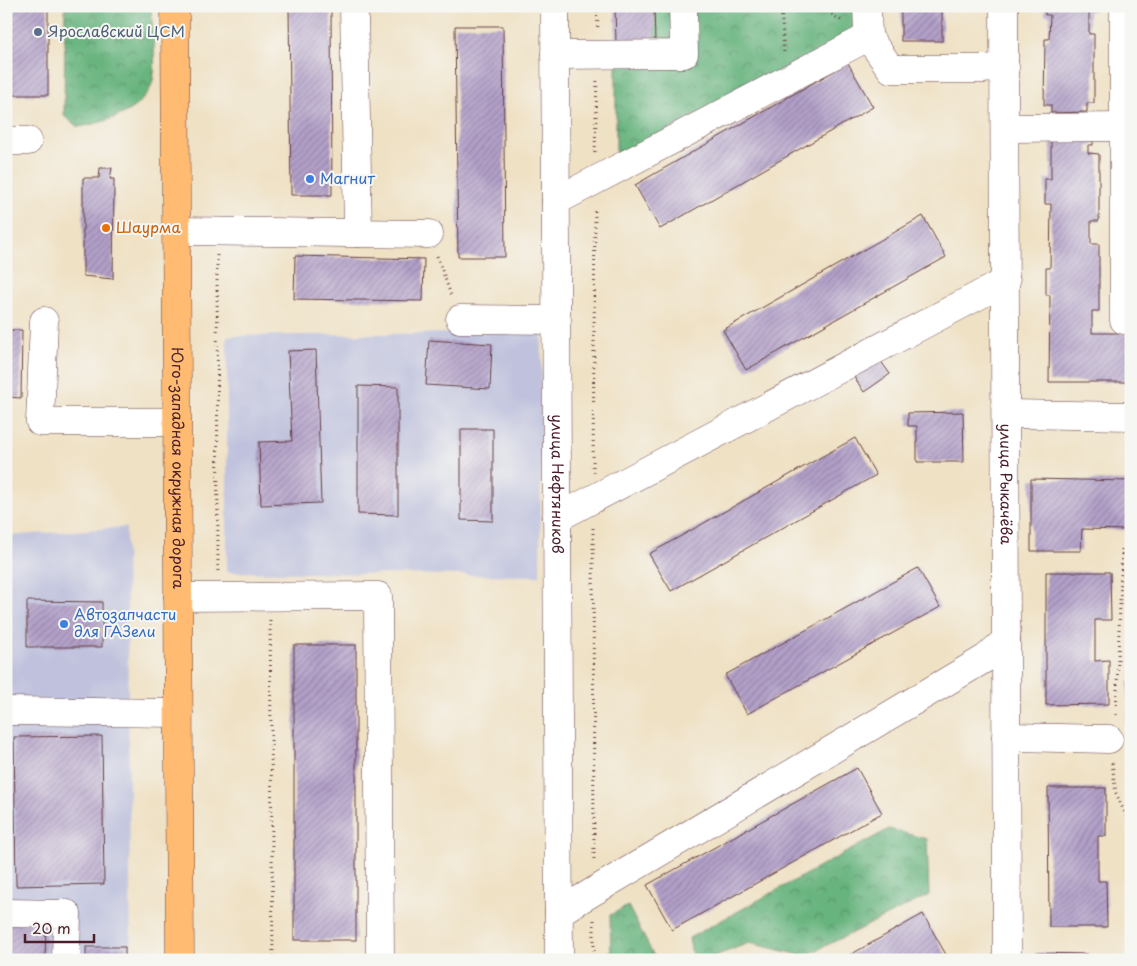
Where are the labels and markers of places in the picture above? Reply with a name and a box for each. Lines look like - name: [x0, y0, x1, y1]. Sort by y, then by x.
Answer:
- place label: Ярославский ЦСМ: [47, 19, 185, 42]
- marker: Ярославский ЦСМ: [32, 26, 44, 38]
- place label: Магнит: [320, 166, 375, 189]
- marker: Магнит: [304, 173, 316, 185]
- place label: Шаурма: [116, 215, 181, 238]
- marker: Шаурма: [100, 222, 112, 234]
- place label: Автозапчасти для ГАЗели: [74, 602, 176, 642]
- marker: Автозапчасти для ГАЗели: [58, 618, 70, 630]

